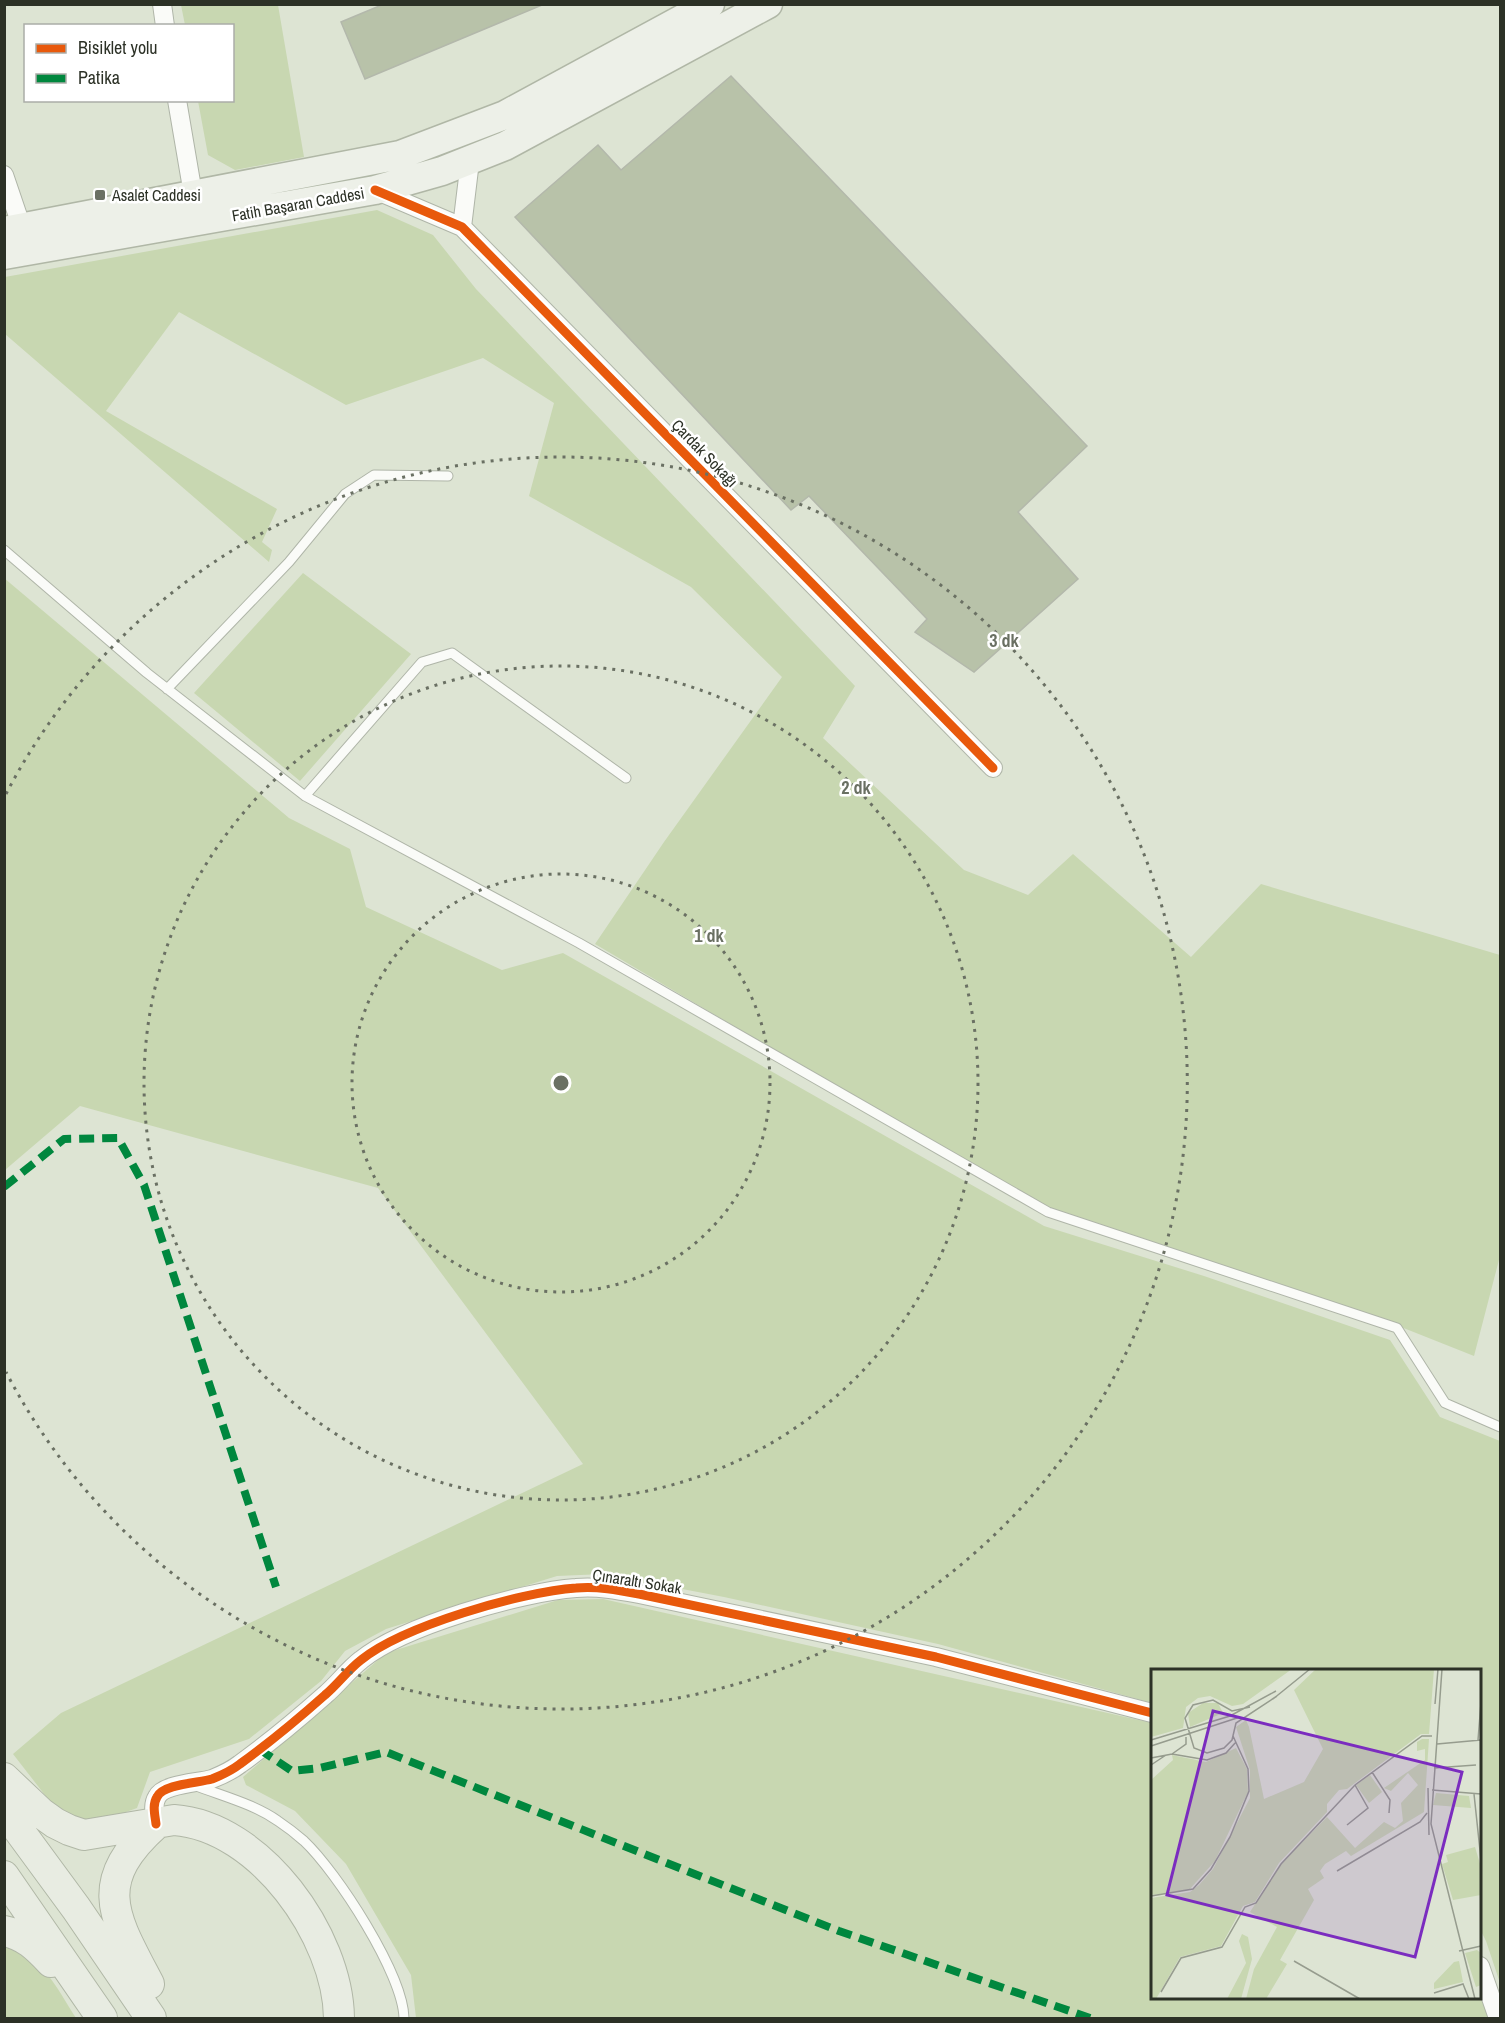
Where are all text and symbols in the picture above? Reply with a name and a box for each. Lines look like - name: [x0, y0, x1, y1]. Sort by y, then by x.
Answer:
- legend: [24, 24, 234, 102]
- text: Bisiklet yolu: [78, 35, 158, 60]
- text: Patika: [78, 65, 120, 90]
- street label: Fatih Başaran Caddesi: [230, 182, 366, 226]
- place label: Asalet Caddesi: [111, 184, 201, 206]
- marker: Asalet Caddesi: [93, 188, 107, 202]
- street label: Çardak Sokağı: [667, 414, 743, 492]
- text: 3 dk: [989, 628, 1020, 653]
- text: 2 dk: [841, 775, 872, 800]
- text: 1 dk: [694, 923, 725, 948]
- centre of rings: [551, 1073, 571, 1093]
- street label: Çınaraltı Sokak: [591, 1563, 683, 1599]
- inset map: [1151, 1669, 1481, 1999]

